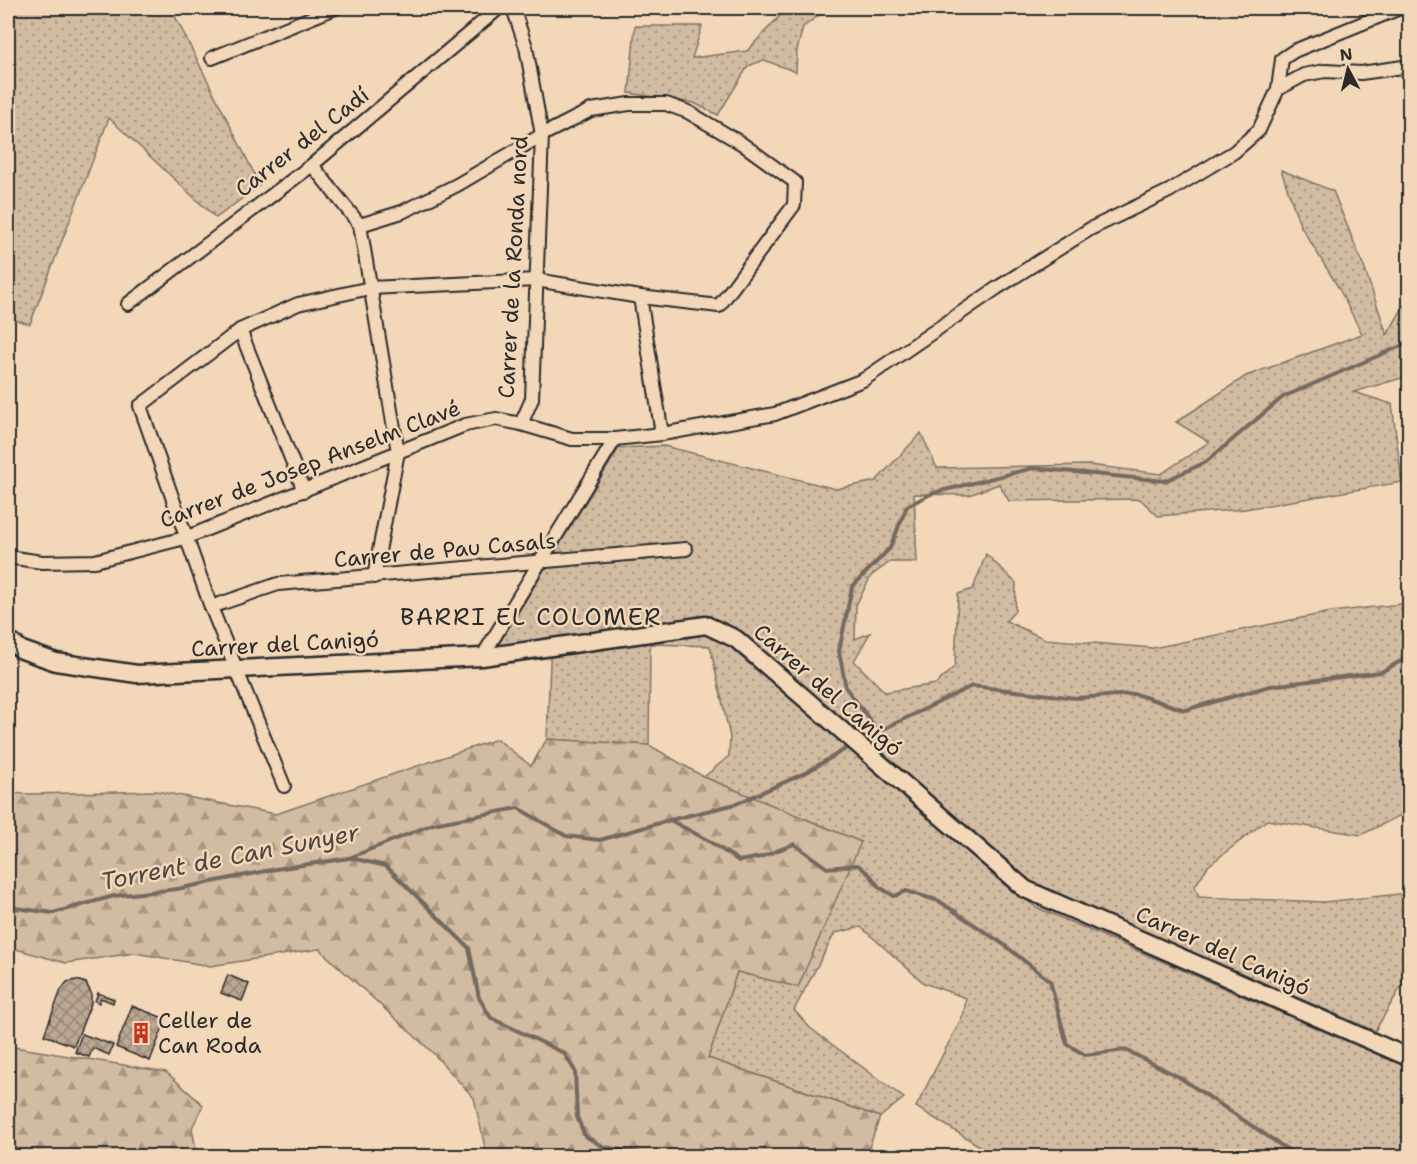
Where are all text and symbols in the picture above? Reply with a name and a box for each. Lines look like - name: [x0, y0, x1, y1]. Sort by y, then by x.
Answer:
- north arrow: [1318, 39, 1378, 99]
- text: N: [1339, 43, 1354, 66]
- street label: Carrer del Cadí: [229, 81, 375, 203]
- street label: Carrer de la Ronda nord: [492, 135, 534, 399]
- street label: Carrer de Josep Anselm Clavé: [156, 393, 464, 535]
- street label: Carrer de Pau Casals: [333, 526, 557, 574]
- district label: BARRI EL COLOMER: [400, 601, 662, 633]
- street label: Carrer del Canigó: [747, 617, 909, 763]
- street label: Carrer del Canigó: [190, 625, 380, 663]
- water label: Torrent de Can Sunyer: [98, 816, 363, 898]
- street label: Carrer del Canigó: [1131, 899, 1315, 1003]
- place label: Celler de Can Roda: [158, 1006, 262, 1060]
- building icon: Celler de Can Roda: [129, 1021, 153, 1045]

